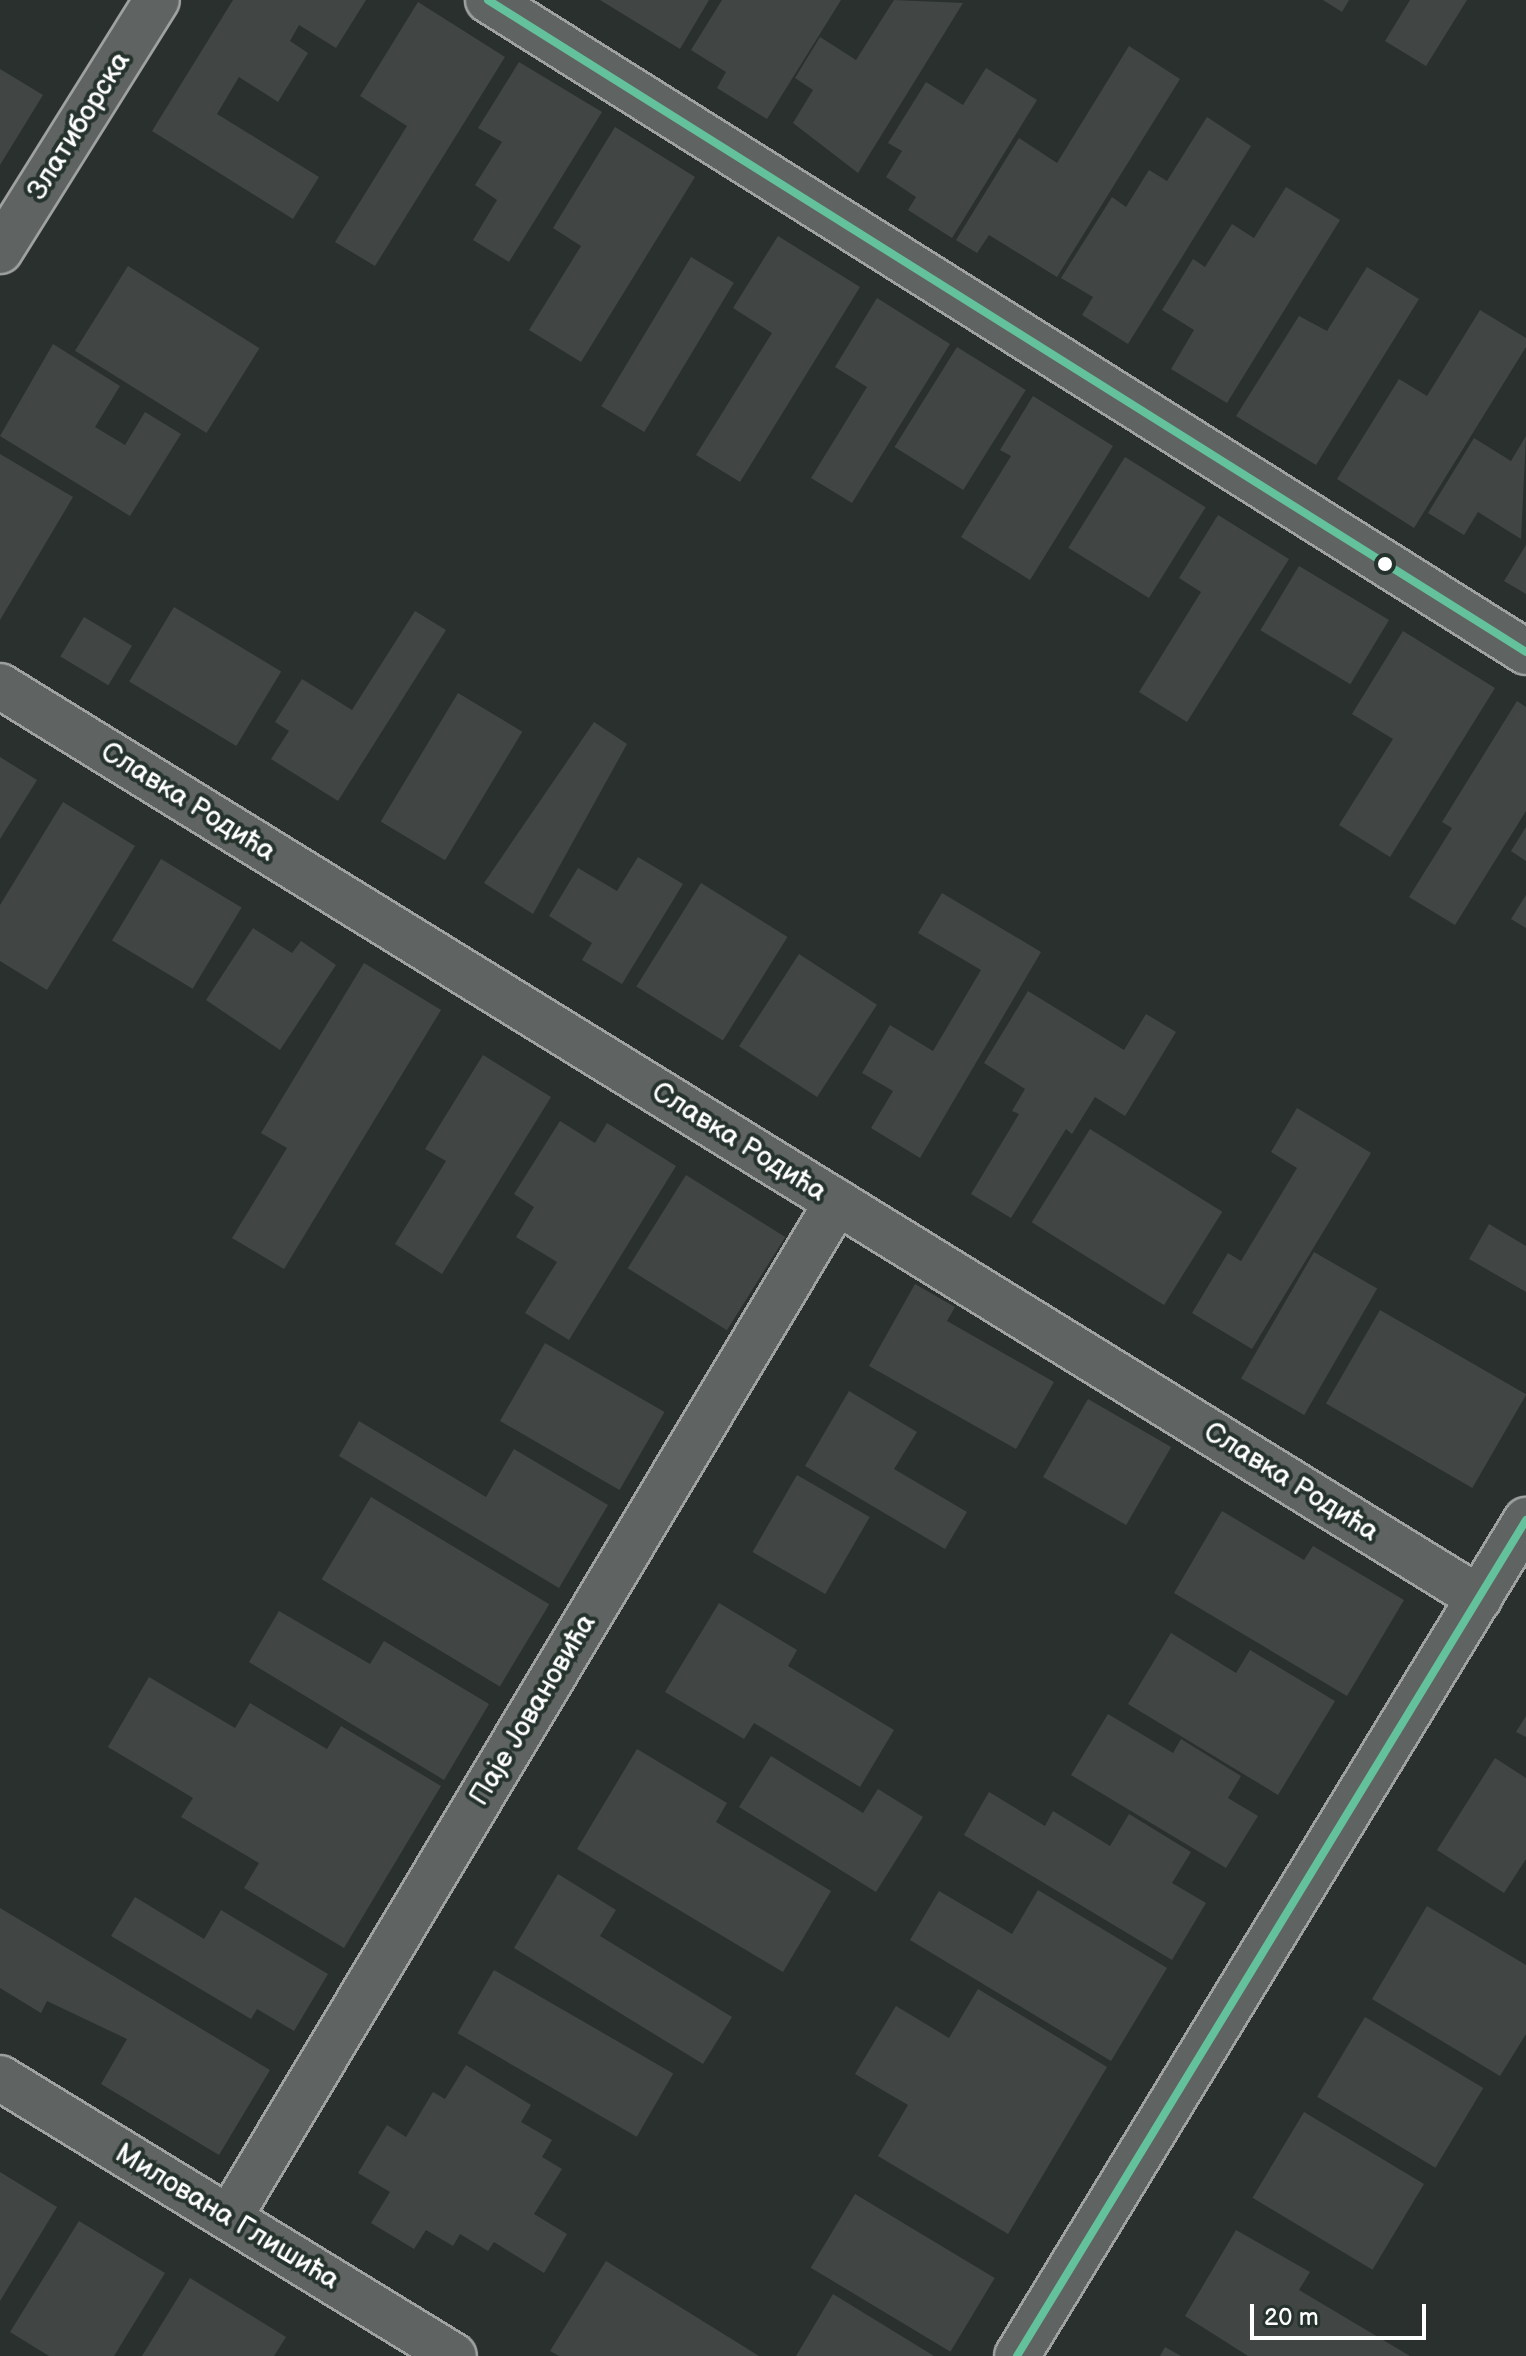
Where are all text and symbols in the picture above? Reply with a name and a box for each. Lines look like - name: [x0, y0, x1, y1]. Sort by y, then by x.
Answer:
- street label: Златиборска: [20, 46, 138, 206]
- unlabelled marker: [1377, 556, 1393, 572]
- street label: Славка Родића: [95, 735, 281, 869]
- street label: Славка Родића: [646, 1075, 832, 1209]
- street label: Славка Родића: [1198, 1415, 1384, 1549]
- street label: Паје Јовановића: [463, 1608, 603, 1812]
- street label: Милована Глишића: [109, 2137, 345, 2297]
- scale bar: [1254, 2288, 1430, 2338]
- text: 20 m: [1264, 2303, 1319, 2332]

